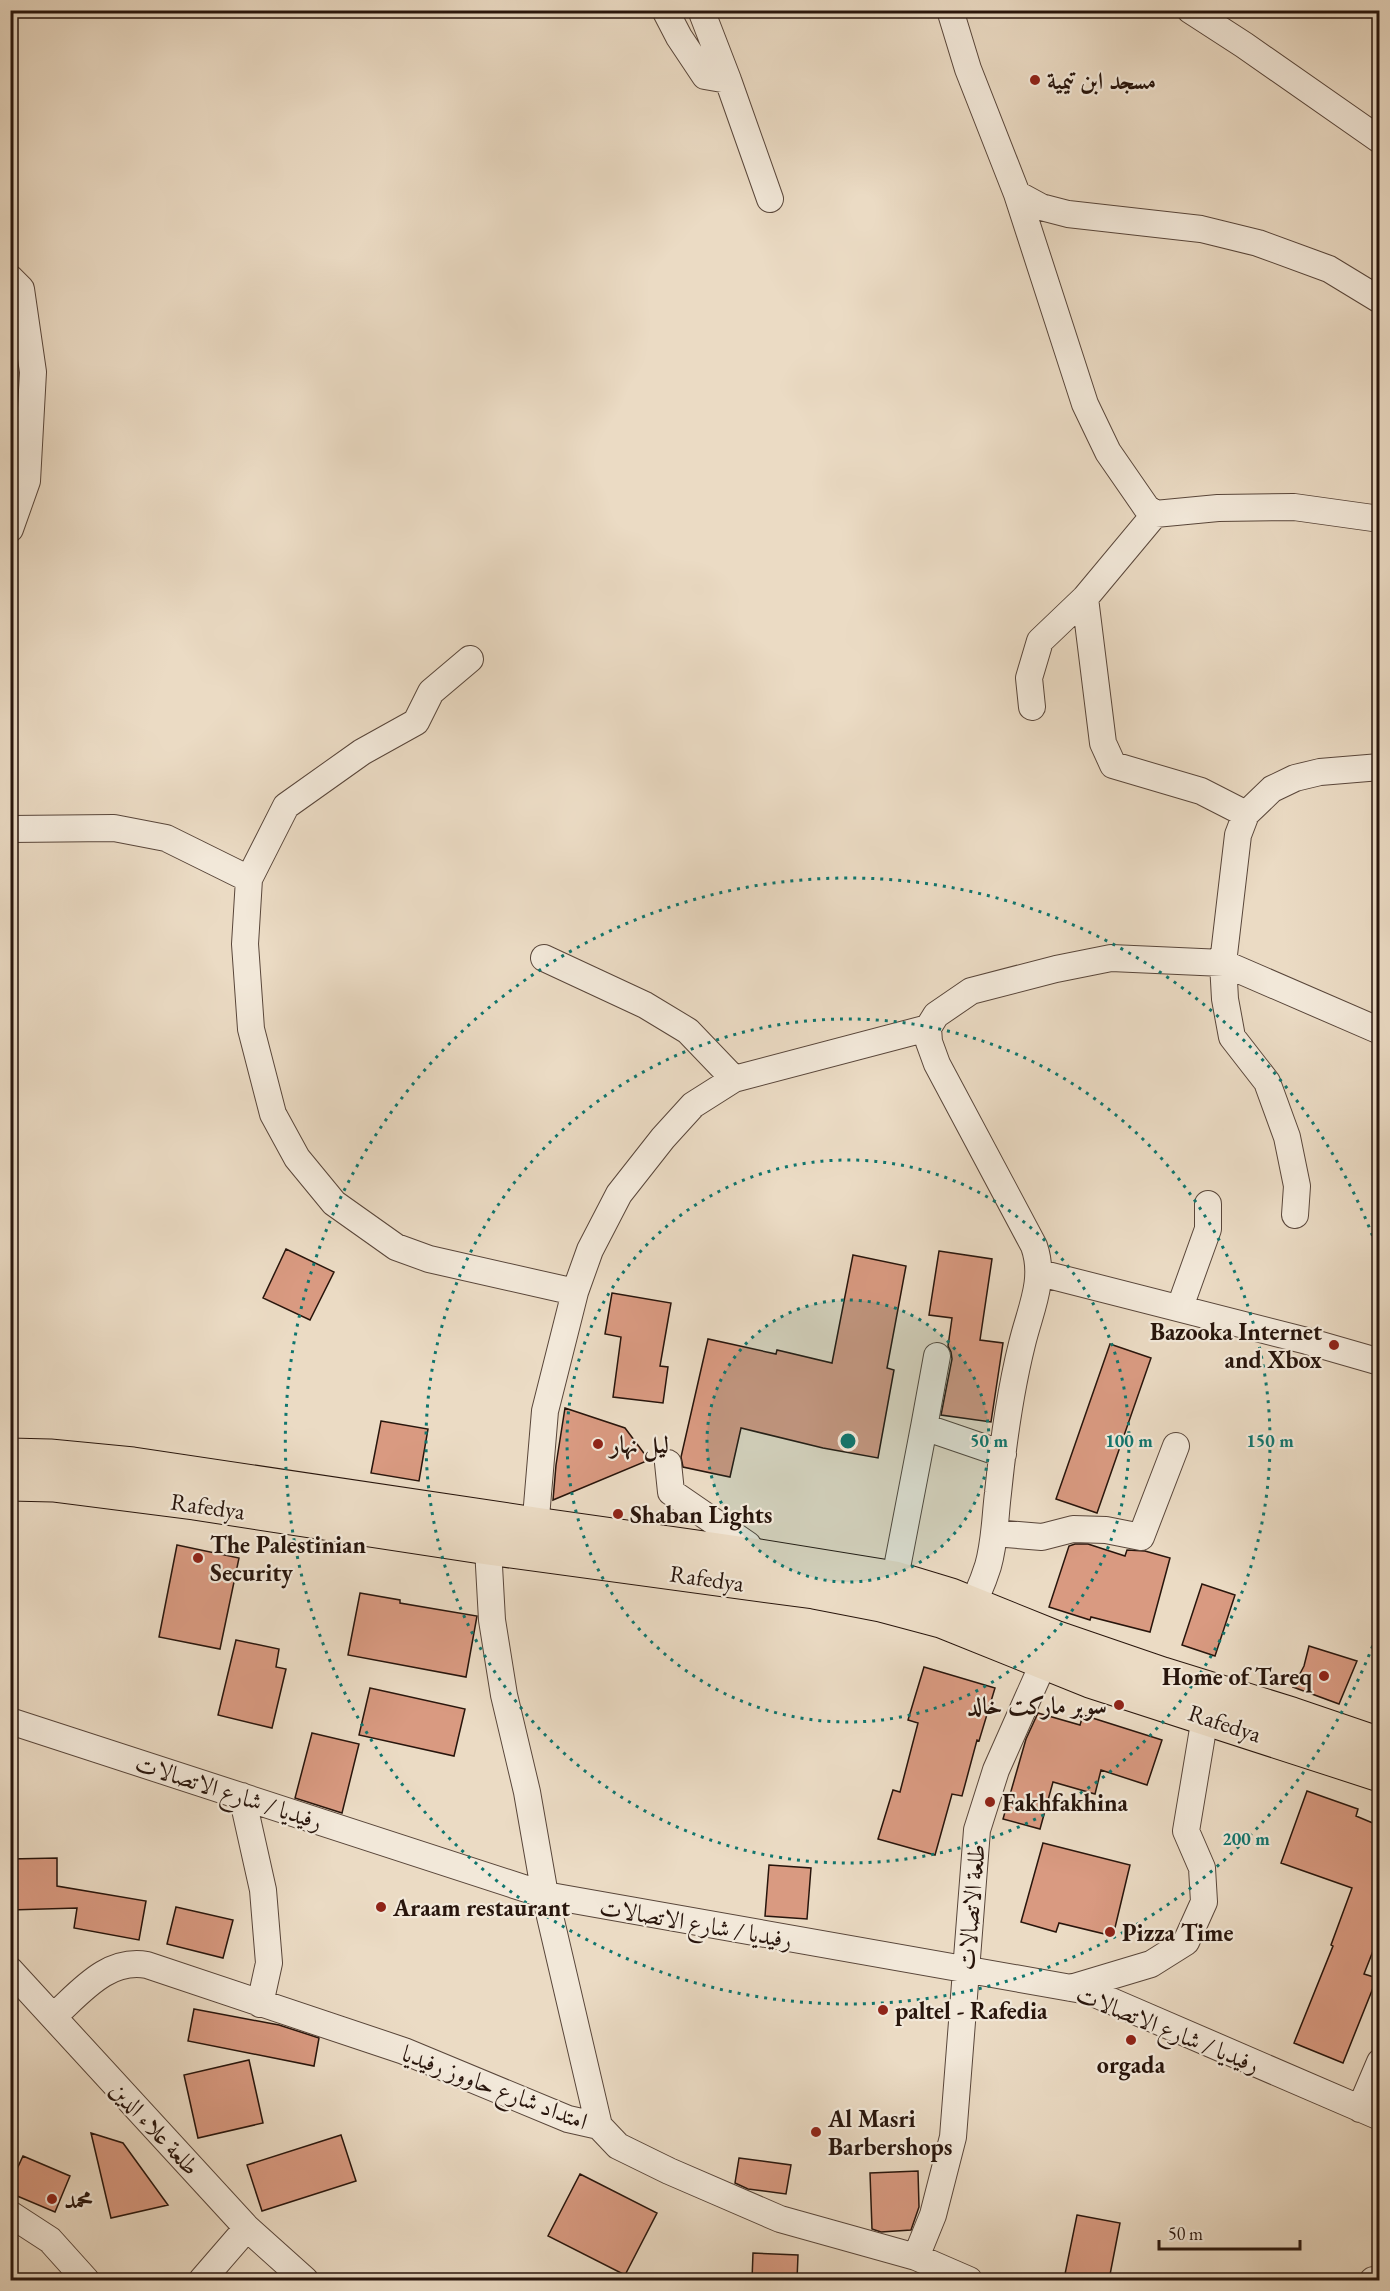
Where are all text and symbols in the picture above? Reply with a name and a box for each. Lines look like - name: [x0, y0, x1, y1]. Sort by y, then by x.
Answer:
- place label: مسجد ابن تيمية: [1047, 65, 1156, 96]
- marker: مسجد ابن تيمية: [1028, 73, 1042, 87]
- place label: Bazooka Internet and Xbox: [1150, 1316, 1322, 1375]
- marker: Bazooka Internet and Xbox: [1327, 1338, 1341, 1352]
- place label: ليل نهار: [607, 1429, 669, 1462]
- text: 50 m: [970, 1429, 1008, 1452]
- text: 100 m: [1105, 1429, 1153, 1452]
- text: 150 m: [1246, 1429, 1294, 1452]
- centre of rings: [838, 1431, 858, 1451]
- marker: ليل نهار: [591, 1437, 605, 1451]
- street label: Rafedya: [169, 1485, 248, 1527]
- place label: Shaban Lights: [630, 1499, 772, 1531]
- marker: Shaban Lights: [611, 1507, 625, 1521]
- place label: The Palestinian Security: [210, 1529, 367, 1589]
- marker: The Palestinian Security: [191, 1551, 205, 1565]
- street label: Rafedya: [668, 1557, 747, 1599]
- place label: Home of Tareq: [1162, 1661, 1312, 1693]
- marker: Home of Tareq: [1317, 1669, 1331, 1683]
- place label: سوبر مارکت خالد: [967, 1690, 1107, 1721]
- street label: Rafedya: [1185, 1697, 1266, 1749]
- marker: سوبر مارکت خالد: [1112, 1698, 1126, 1712]
- street label: رفيديا / شارع الاتصالات: [130, 1747, 327, 1842]
- place label: Fakhfakhina: [1002, 1787, 1129, 1818]
- marker: Fakhfakhina: [983, 1795, 997, 1809]
- text: 200 m: [1222, 1827, 1270, 1850]
- street label: طلعة الاتصالات: [950, 1843, 992, 1971]
- street label: رفيديا / شارع الاتصالات: [596, 1891, 795, 1960]
- place label: Araam restaurant: [392, 1892, 570, 1923]
- marker: Araam restaurant: [374, 1900, 388, 1914]
- place label: Pizza Time: [1122, 1917, 1233, 1948]
- marker: Pizza Time: [1103, 1925, 1117, 1939]
- street label: رفيديا / شارع الاتصالات: [1070, 1978, 1264, 2085]
- place label: paltel - Rafedia: [895, 1995, 1048, 2026]
- marker: paltel - Rafedia: [876, 2003, 890, 2017]
- marker: orgada: [1124, 2033, 1138, 2047]
- street label: امتداد شارع حاووز رفيديا: [396, 2037, 592, 2141]
- place label: orgada: [1097, 2049, 1166, 2081]
- street label: طلعة علاء الدين: [103, 2074, 207, 2182]
- place label: Al Masri Barbershops: [827, 2103, 952, 2162]
- marker: Al Masri Barbershops: [809, 2125, 823, 2139]
- place label: محمد: [64, 2184, 93, 2215]
- marker: محمد: [45, 2192, 59, 2206]
- scale bar: [1159, 2213, 1300, 2251]
- text: 50 m: [1168, 2222, 1203, 2245]

